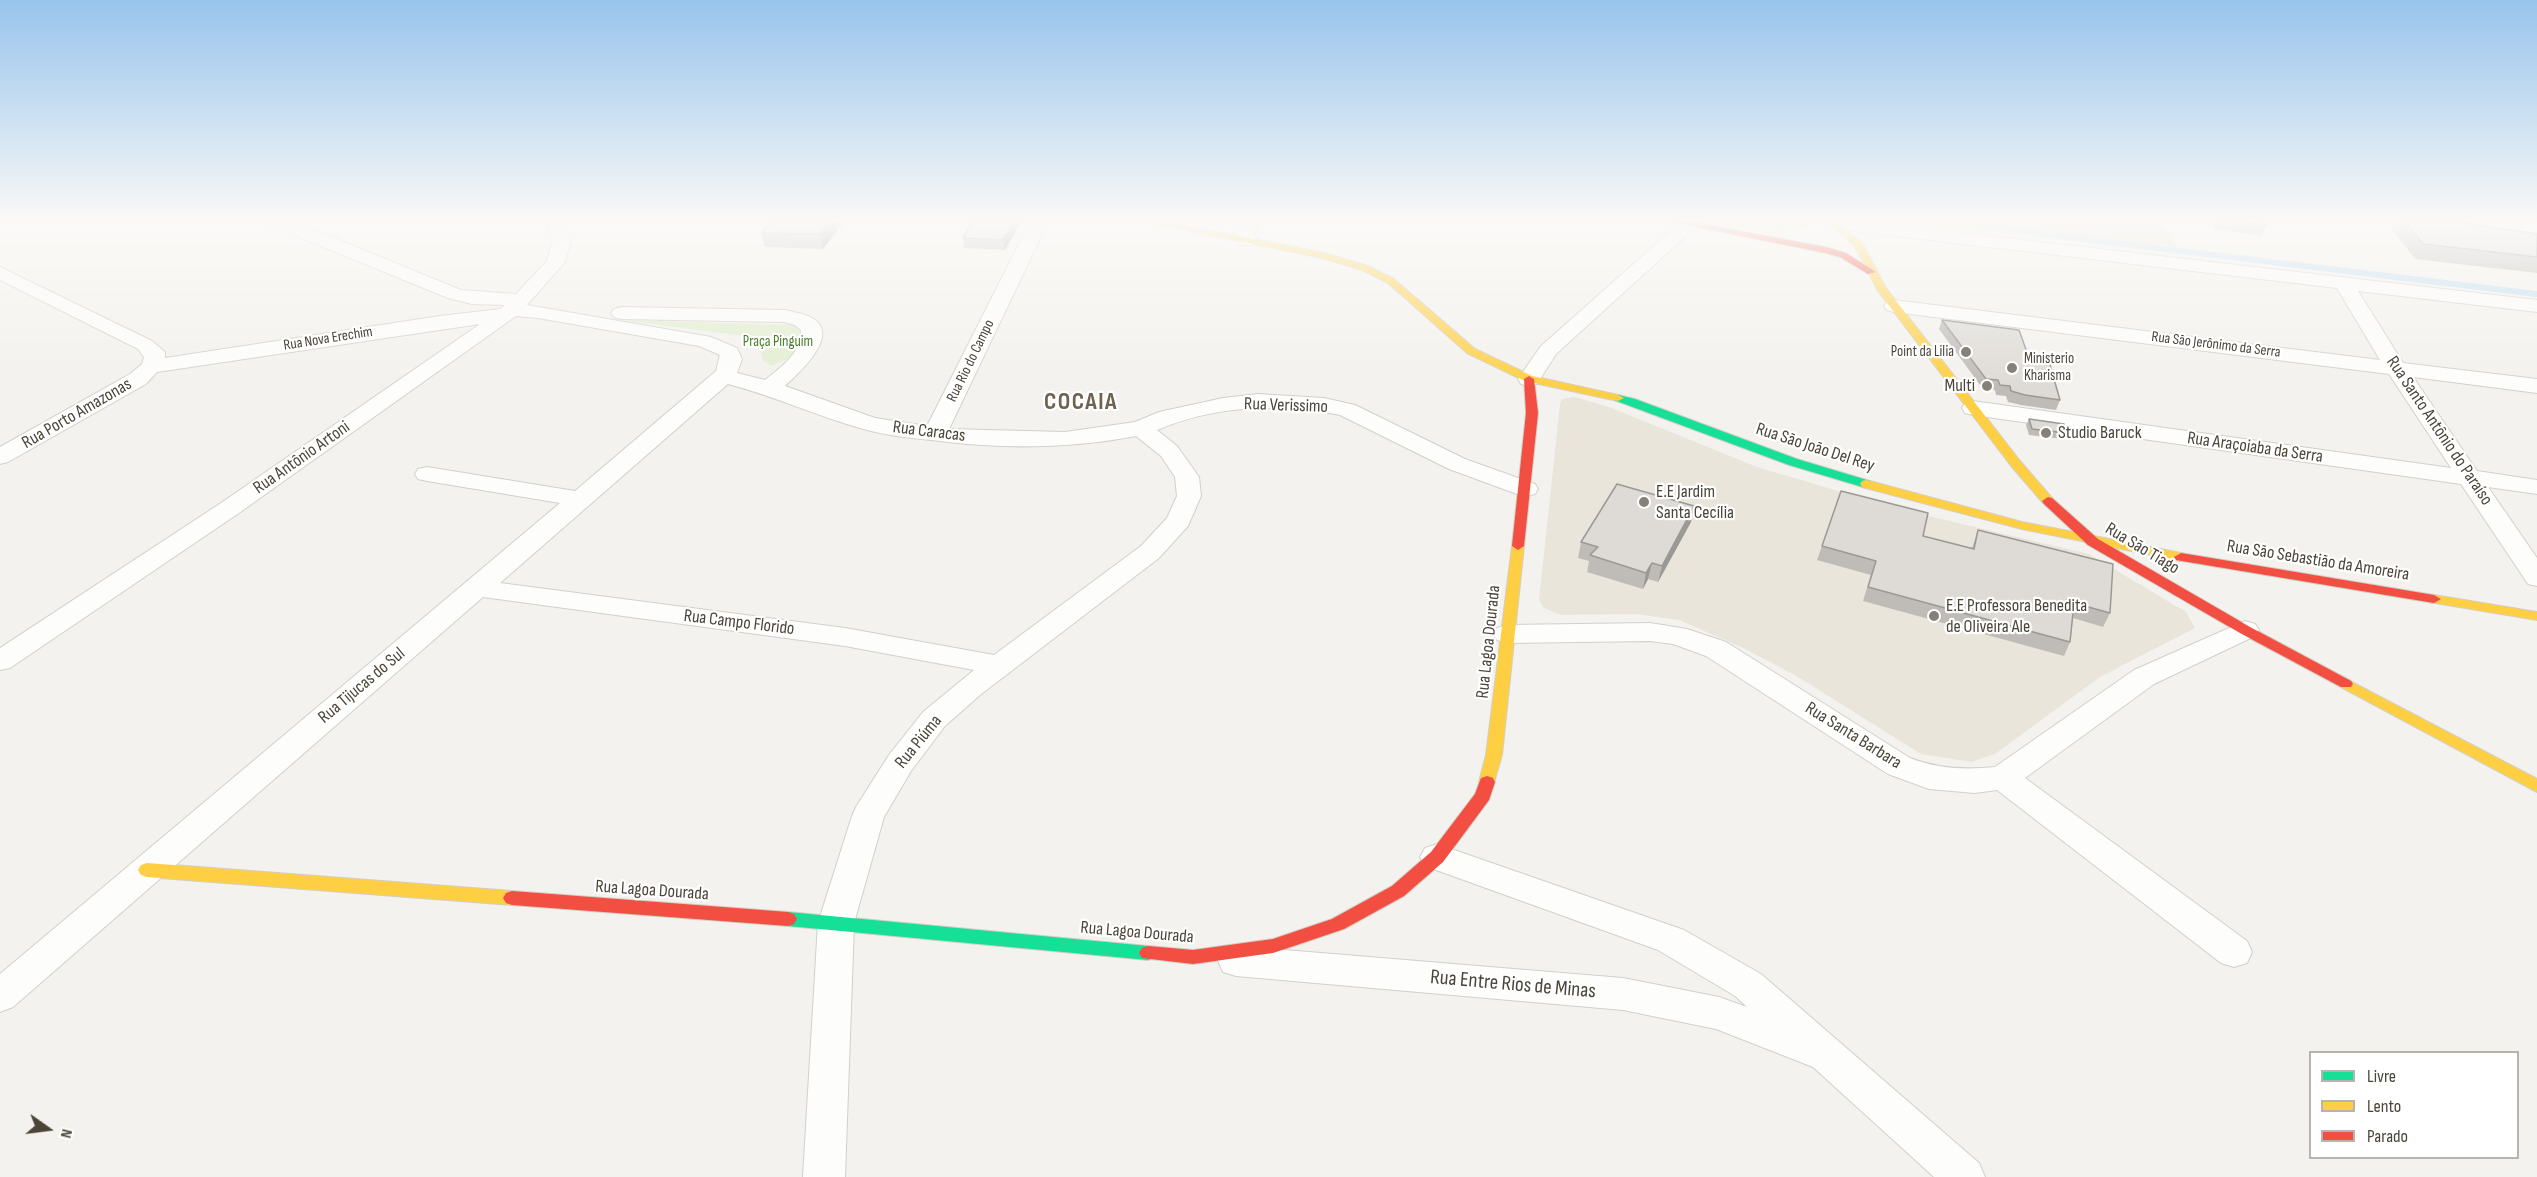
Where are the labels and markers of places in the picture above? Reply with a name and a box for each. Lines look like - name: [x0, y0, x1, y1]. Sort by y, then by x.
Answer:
- place label: Point da Lilia: [1891, 343, 1954, 361]
- marker: Point da Lilia: [1959, 345, 1973, 359]
- place label: Ministerio Kharisma: [2024, 350, 2074, 385]
- marker: Ministerio Kharisma: [2005, 361, 2019, 375]
- place label: Multi: [1945, 375, 1975, 397]
- marker: Multi: [1980, 379, 1994, 393]
- place label: Studio Baruck: [2058, 422, 2142, 444]
- marker: Studio Baruck: [2039, 426, 2053, 440]
- place label: E.E Jardim Santa Cecília: [1656, 481, 1734, 524]
- marker: E.E Jardim Santa Cecília: [1637, 495, 1651, 509]
- place label: E.E Professora Benedita de Oliveira Ale: [1946, 595, 2087, 638]
- marker: E.E Professora Benedita de Oliveira Ale: [1927, 609, 1941, 623]

